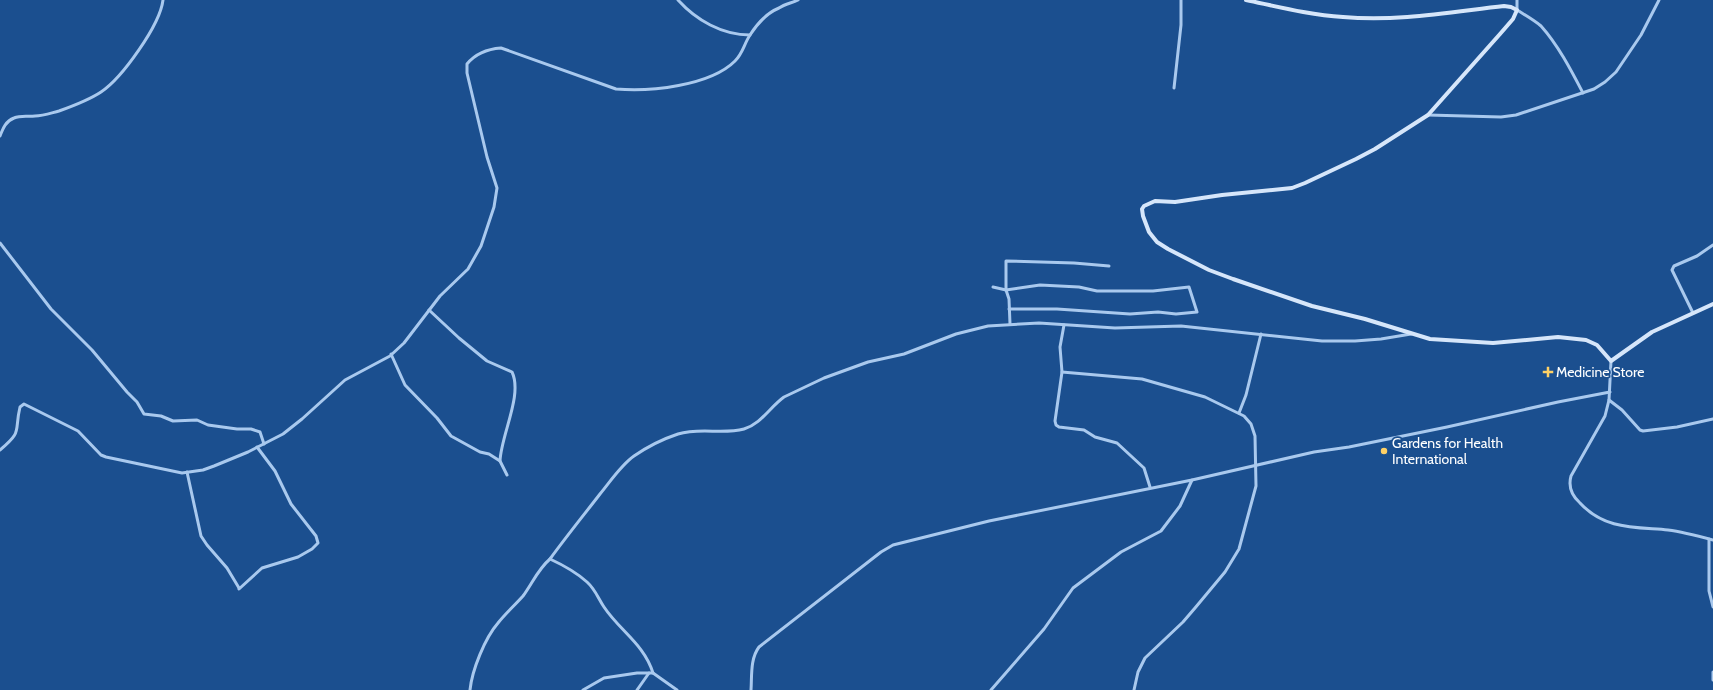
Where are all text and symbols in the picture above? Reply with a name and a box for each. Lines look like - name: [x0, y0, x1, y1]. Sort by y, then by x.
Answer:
- place label: Medicine Store: [1556, 363, 1644, 381]
- marker: Medicine Store: [1543, 367, 1553, 377]
- place label: Gardens for Health International: [1392, 434, 1503, 468]
- marker: Gardens for Health International: [1379, 446, 1389, 456]

